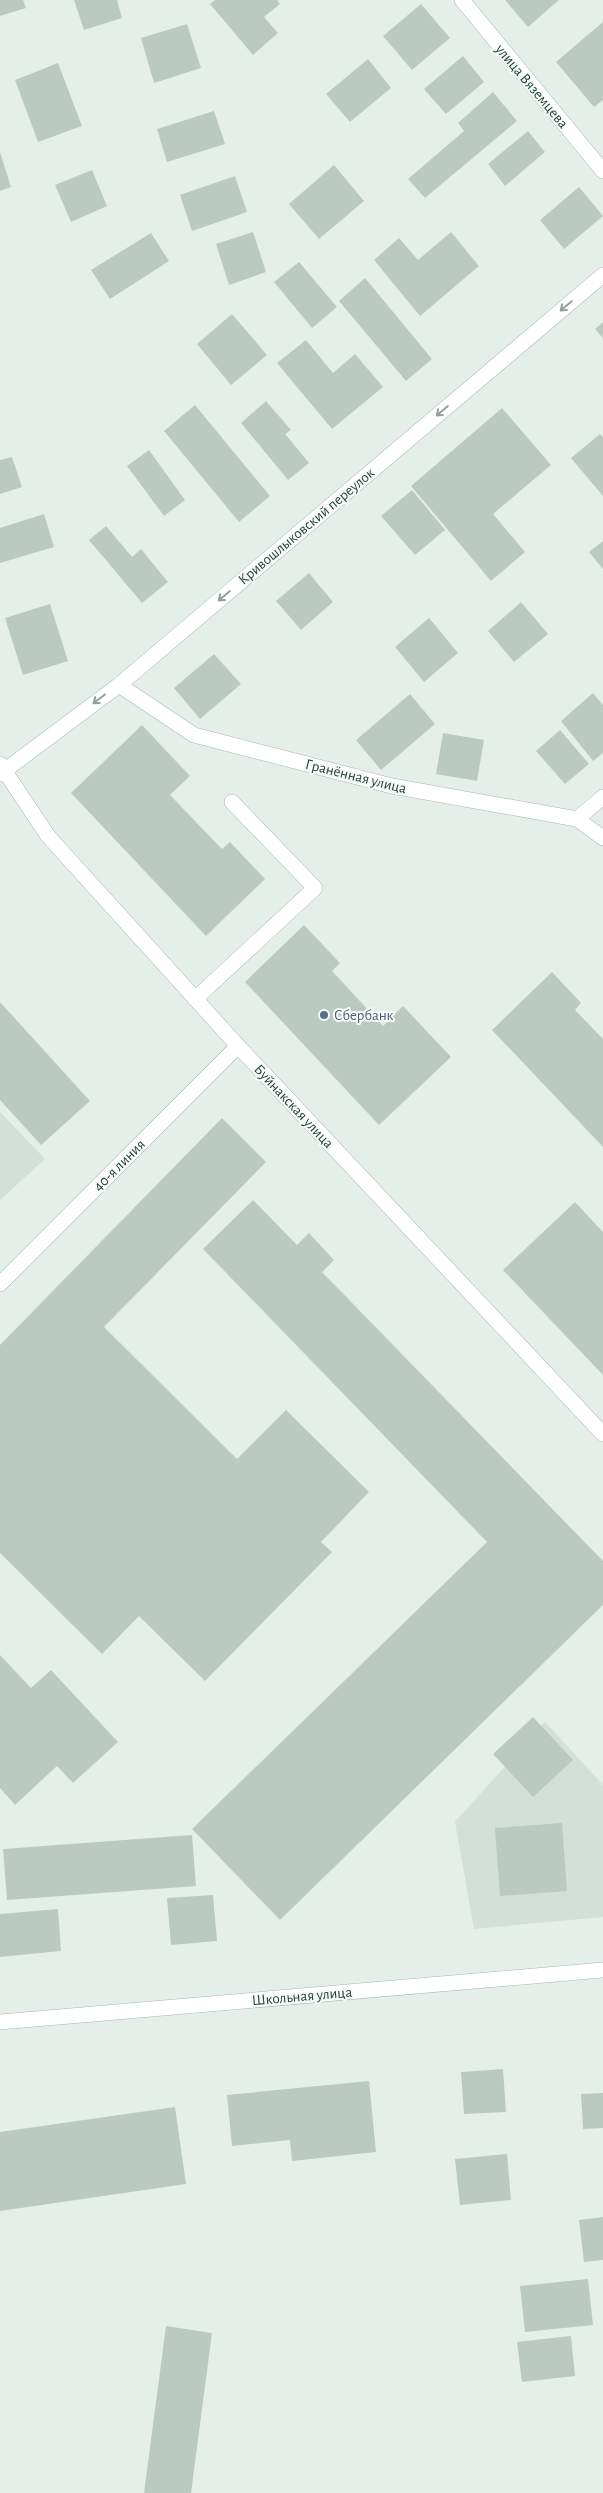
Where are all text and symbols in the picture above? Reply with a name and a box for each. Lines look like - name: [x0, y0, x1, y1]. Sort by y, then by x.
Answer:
- street label: улица Вяземцева: [492, 41, 571, 131]
- one-way arrow: [559, 301, 572, 312]
- one-way arrow: [436, 406, 449, 417]
- street label: Кривошлыковский переулок: [235, 465, 377, 588]
- one-way arrow: [218, 590, 231, 601]
- one-way arrow: [93, 694, 106, 705]
- street label: Гранённая улица: [304, 757, 408, 796]
- place label: Сбербанк: [334, 1008, 394, 1023]
- marker: Сбербанк: [318, 1009, 330, 1021]
- street label: Буйнакская улица: [251, 1062, 336, 1151]
- street label: 40-я линия: [91, 1137, 148, 1194]
- street label: Школьная улица: [251, 1985, 353, 2008]

